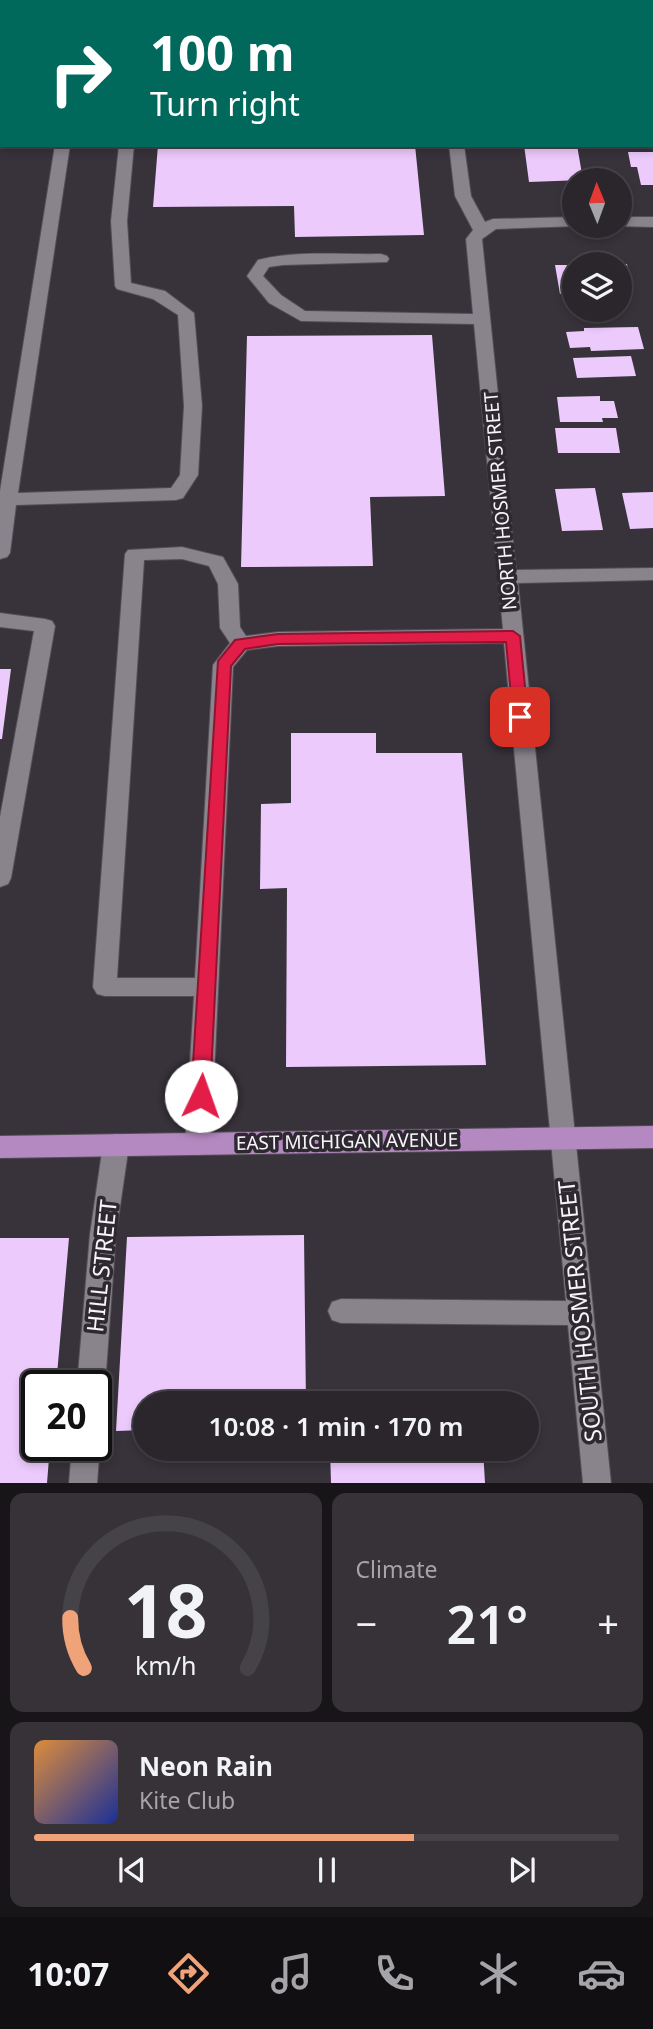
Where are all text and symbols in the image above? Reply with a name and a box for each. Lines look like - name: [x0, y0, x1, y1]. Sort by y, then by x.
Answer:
- text: 100 m: [150, 19, 295, 85]
- icon: right: [35, 28, 126, 119]
- text: Turn right: [150, 82, 300, 125]
- north arrow: [562, 168, 632, 238]
- map controls: [562, 168, 632, 322]
- button: layers: [562, 252, 632, 322]
- street label: NORTH HOSMER STREET: [477, 390, 522, 611]
- pin: [490, 687, 550, 747]
- icon: arrive: [501, 698, 539, 736]
- position arrow: [164, 1059, 238, 1133]
- street label: EAST MICHIGAN AVENUE: [236, 1126, 458, 1156]
- street label: SOUTH HOSMER STREET: [549, 1179, 609, 1443]
- street label: HILL STREET: [78, 1198, 124, 1334]
- speed limit sign: 20: [21, 1370, 112, 1461]
- text: 10:08 · 1 min · 170 m: [209, 1408, 463, 1444]
- text: Climate: [356, 1553, 438, 1585]
- text: 18: [124, 1561, 207, 1660]
- text: 21°: [446, 1588, 528, 1659]
- text: −: [356, 1597, 377, 1649]
- text: +: [597, 1597, 619, 1649]
- text: km/h: [135, 1648, 197, 1682]
- text: Neon Rain: [139, 1748, 273, 1784]
- text: Kite Club: [139, 1784, 235, 1816]
- icon: previous: [113, 1851, 151, 1889]
- icon: pause: [308, 1851, 346, 1889]
- icon: next: [503, 1851, 541, 1889]
- icon: directions: [164, 1949, 213, 1998]
- icon: music: [267, 1949, 316, 1998]
- icon: phone: [370, 1949, 419, 1998]
- icon: climate: [474, 1949, 523, 1998]
- icon: car: [577, 1949, 626, 1998]
- text: 10:07: [27, 1952, 109, 1995]

